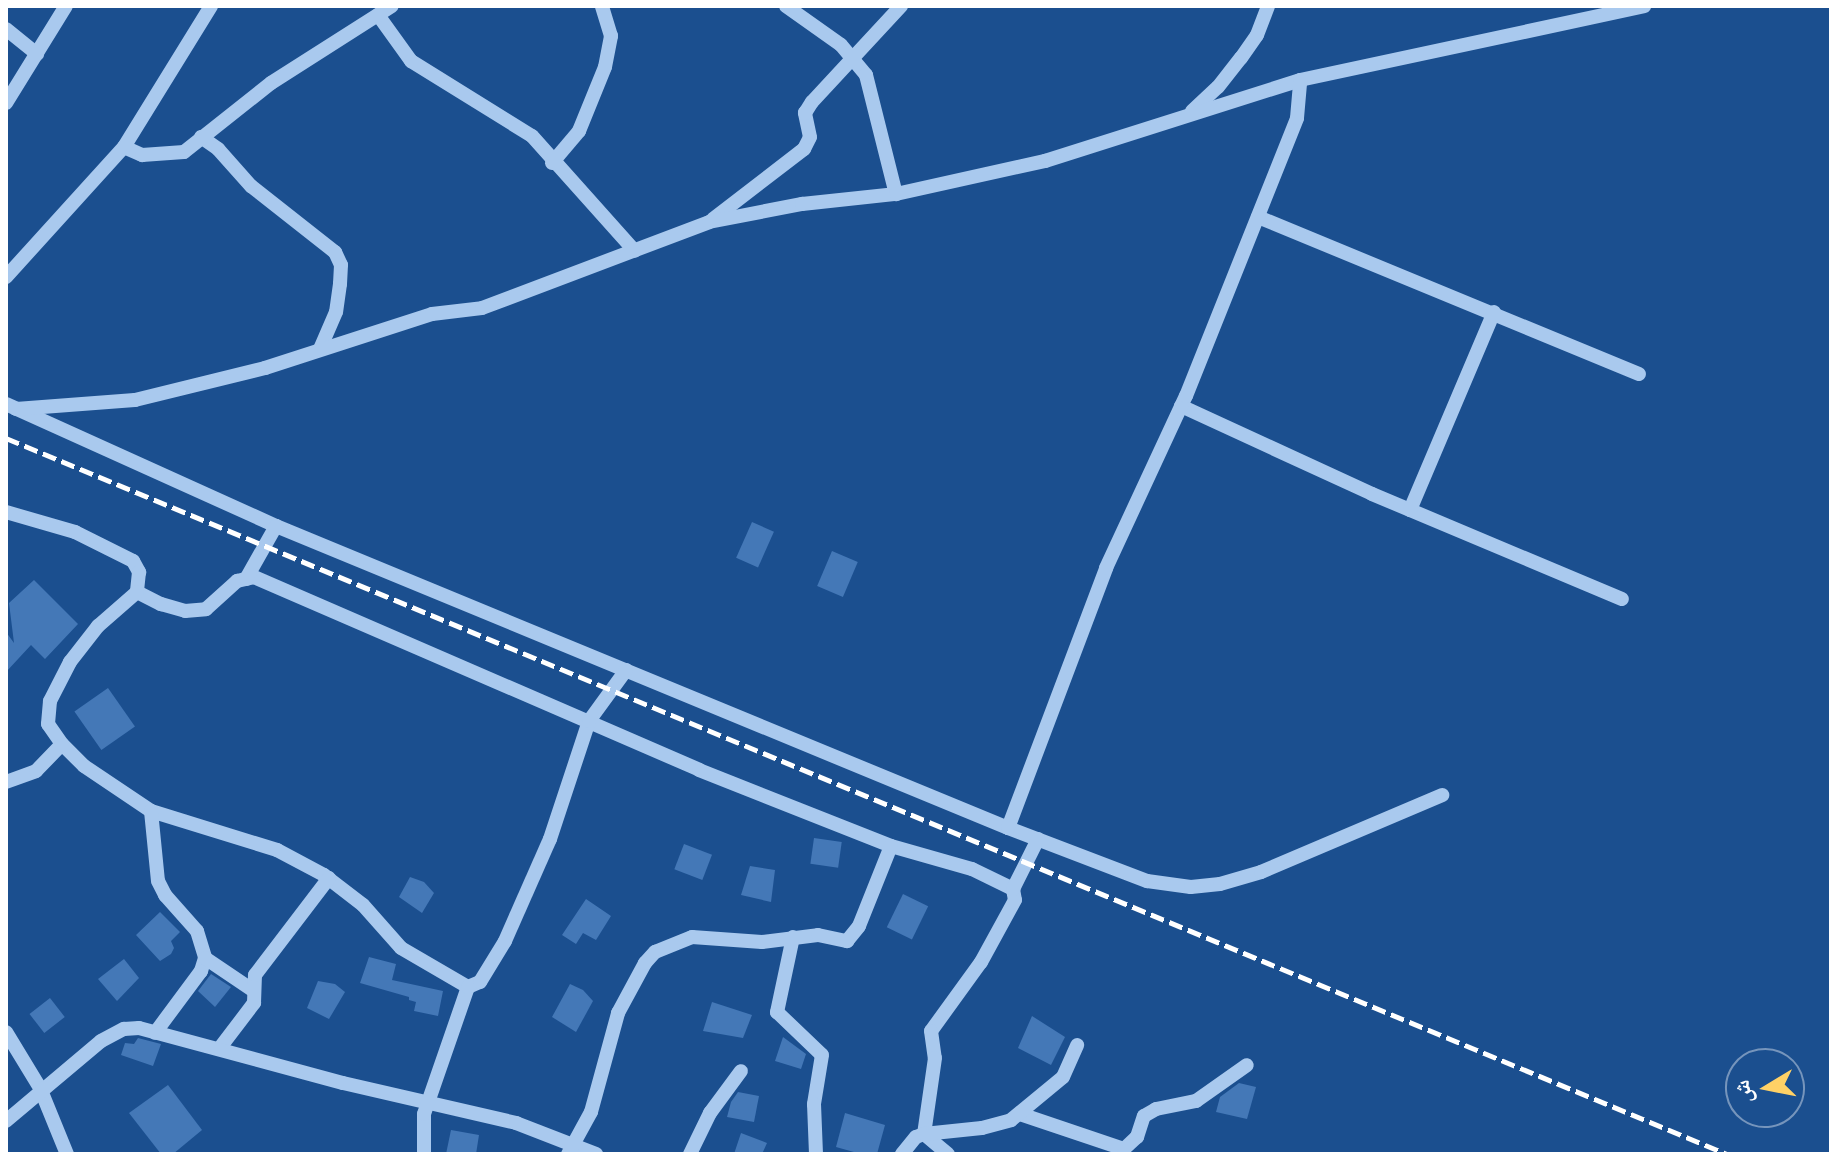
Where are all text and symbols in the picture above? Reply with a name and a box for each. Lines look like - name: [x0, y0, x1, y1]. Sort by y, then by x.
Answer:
- north arrow: [1725, 1048, 1805, 1128]
- text: ش: [1728, 1078, 1758, 1106]

